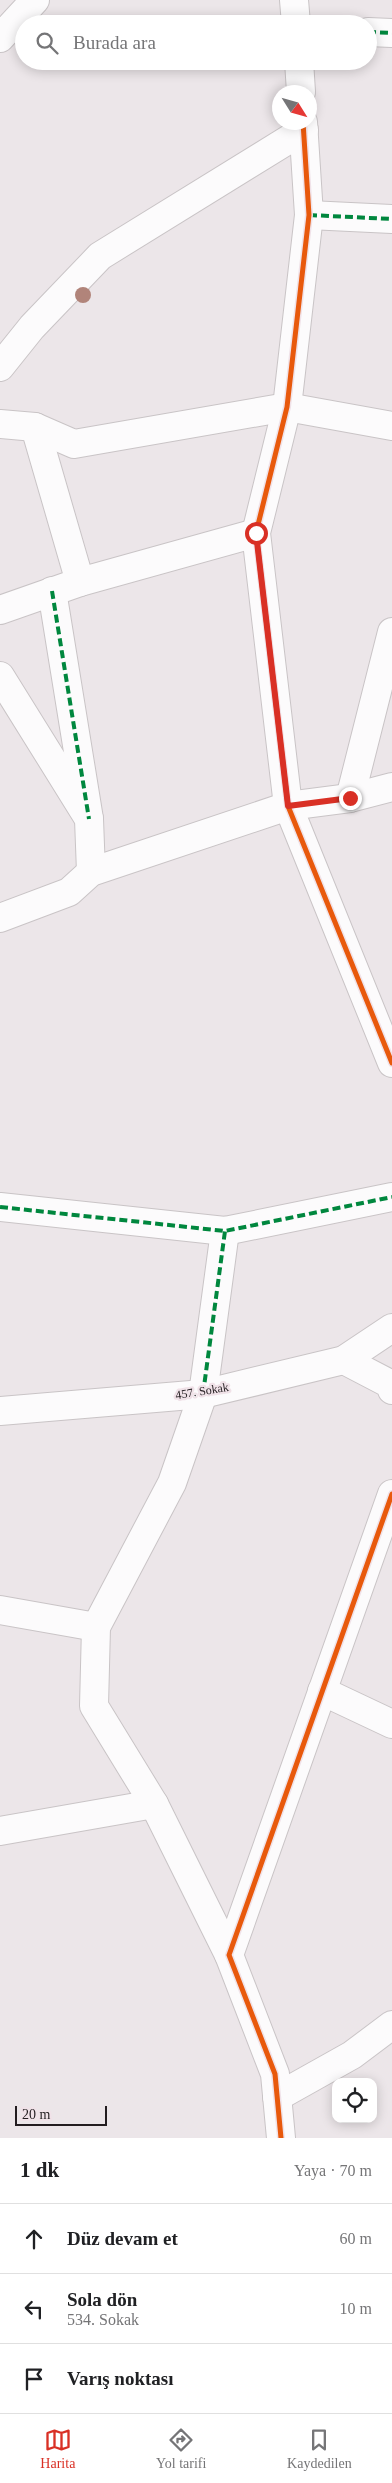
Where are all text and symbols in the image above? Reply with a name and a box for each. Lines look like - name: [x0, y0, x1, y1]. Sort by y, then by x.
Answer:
- search box: [15, 15, 377, 70]
- icon: search: [33, 29, 61, 57]
- text: Burada ara: [73, 32, 156, 53]
- north arrow: [272, 85, 317, 130]
- route start: [245, 522, 268, 545]
- route end: [339, 787, 362, 810]
- street label: 457. Sokak: [174, 1380, 230, 1402]
- map controls: [332, 2078, 377, 2123]
- button: locate: [332, 2078, 377, 2123]
- scale bar: [15, 2103, 108, 2126]
- text: 20 m: [22, 2107, 50, 2122]
- text: 1 dk: [20, 2158, 59, 2182]
- text: Yaya · 70 m: [294, 2162, 372, 2179]
- icon: ahead: [20, 2225, 48, 2253]
- text: Düz devam et: [67, 2228, 178, 2249]
- text: 60 m: [340, 2230, 372, 2247]
- text: Sola dön: [67, 2289, 137, 2310]
- icon: left: [20, 2295, 48, 2323]
- text: 10 m: [340, 2300, 372, 2317]
- text: 534. Sokak: [67, 2311, 139, 2328]
- icon: arrive: [20, 2365, 48, 2393]
- text: Varış noktası: [67, 2368, 173, 2389]
- tab: Harita: [40, 2426, 75, 2472]
- tab: Yol tarifi: [156, 2426, 206, 2472]
- tab: Kaydedilen: [287, 2426, 352, 2472]

